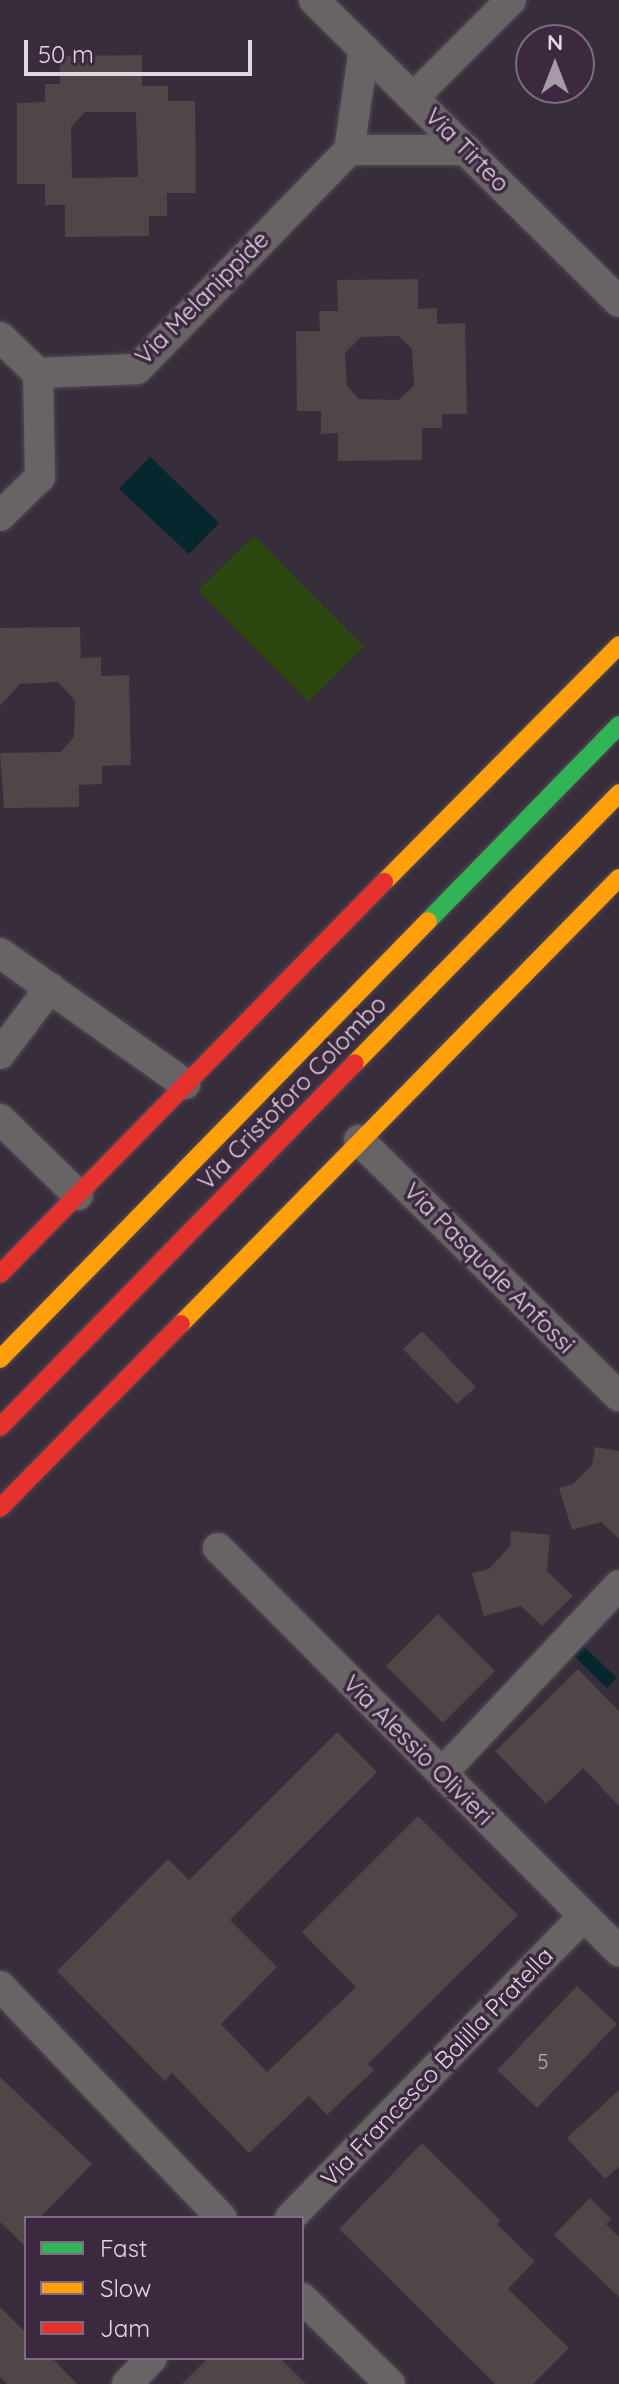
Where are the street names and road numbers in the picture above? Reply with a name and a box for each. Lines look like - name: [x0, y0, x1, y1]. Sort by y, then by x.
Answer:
- street label: Via Tirteo: [419, 102, 515, 198]
- street label: Via Melanippide: [129, 225, 275, 371]
- street label: Via Cristoforo Colombo: [192, 990, 392, 1196]
- street label: Via Pasquale Anfossi: [398, 1177, 580, 1359]
- street label: Via Alessio Olivieri: [337, 1669, 499, 1831]
- street label: Via Francesco Balilla Pratella: [315, 1941, 559, 2193]

